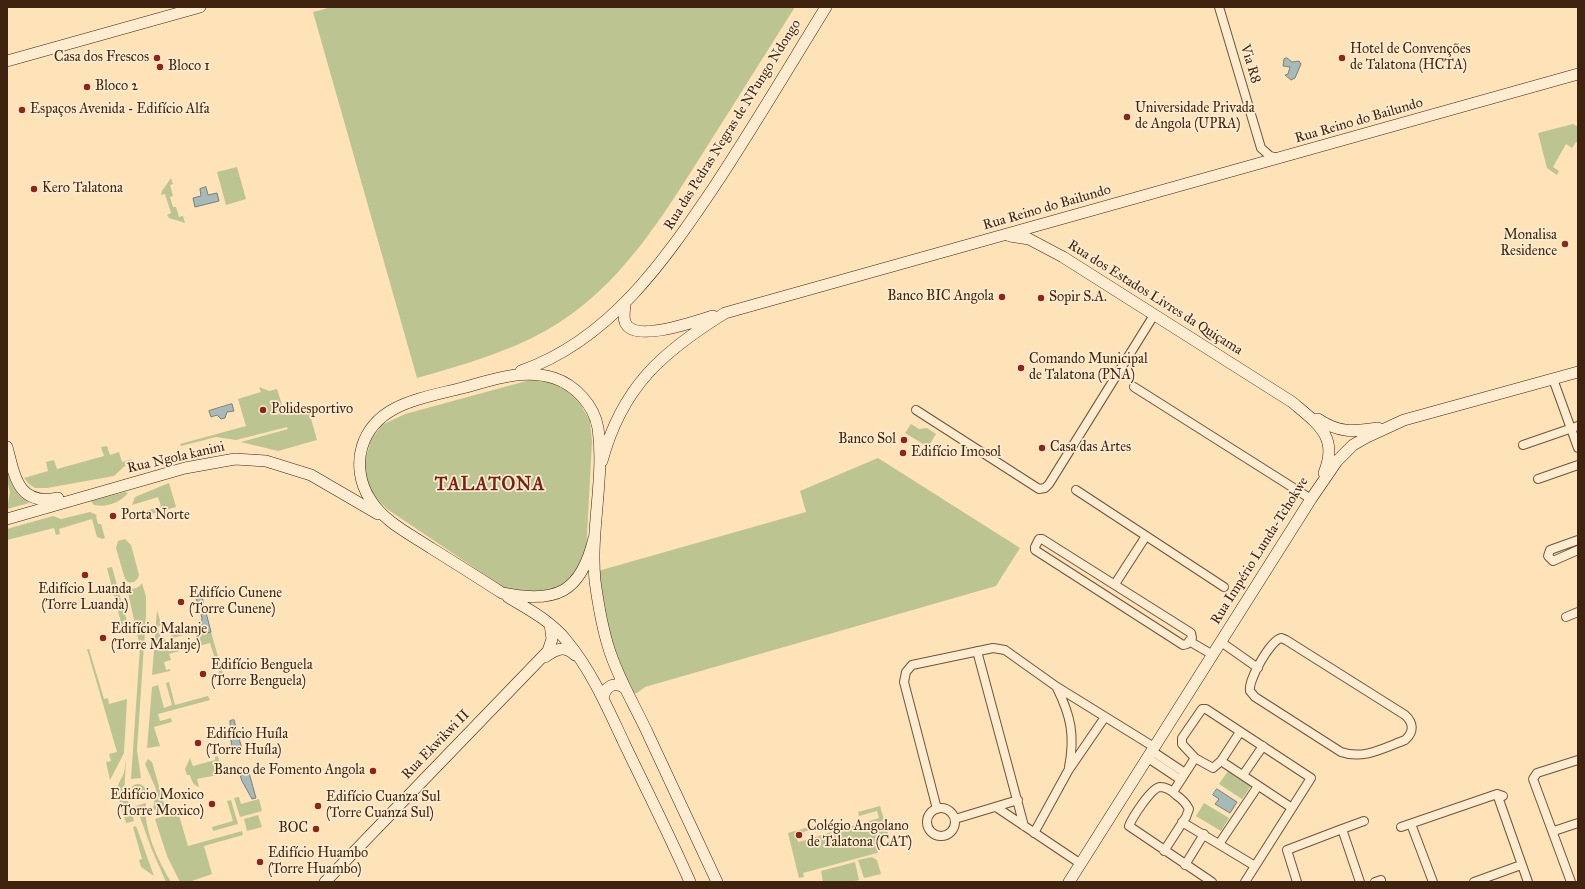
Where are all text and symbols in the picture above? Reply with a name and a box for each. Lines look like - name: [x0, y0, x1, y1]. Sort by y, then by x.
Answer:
- street label: Rua das Pedras Negras de NPungo Ndongo: [661, 17, 805, 233]
- place label: Hotel de Convenções de Talatona (HCTA): [1350, 42, 1471, 74]
- street label: Via R8: [1236, 43, 1264, 85]
- place label: Casa dos Frescos: [54, 50, 149, 66]
- marker: Casa dos Frescos: [152, 53, 162, 63]
- marker: Hotel de Convenções de Talatona (HCTA): [1337, 53, 1347, 63]
- place label: Bloco 1: [168, 59, 210, 75]
- marker: Bloco 1: [155, 62, 165, 72]
- place label: Bloco 2: [95, 79, 138, 95]
- marker: Bloco 2: [82, 82, 92, 92]
- street label: Rua Reino do Bailundo: [1293, 95, 1425, 147]
- place label: Universidade Privada de Angola (UPRA): [1135, 101, 1255, 134]
- place label: Espaços Avenida - Edifício Alfa: [30, 102, 210, 118]
- marker: Espaços Avenida - Edifício Alfa: [17, 105, 27, 115]
- marker: Universidade Privada de Angola (UPRA): [1122, 112, 1132, 122]
- place label: Kero Talatona: [42, 181, 123, 197]
- street label: Rua Reino do Bailundo: [981, 182, 1113, 234]
- marker: Kero Talatona: [29, 184, 39, 194]
- place label: Monalisa Residence: [1500, 228, 1557, 260]
- street label: Rua dos Estados Livres da Quiçama: [1064, 237, 1246, 359]
- marker: Monalisa Residence: [1560, 239, 1570, 249]
- place label: Banco BIC Angola: [887, 289, 994, 305]
- place label: Sopir S.A.: [1049, 290, 1107, 306]
- marker: Banco BIC Angola: [997, 292, 1007, 302]
- marker: Sopir S.A.: [1036, 293, 1046, 303]
- place label: Comando Municipal de Talatona (PNA): [1029, 352, 1148, 384]
- marker: Comando Municipal de Talatona (PNA): [1016, 363, 1026, 373]
- place label: Polidesportivo: [271, 402, 353, 418]
- marker: Polidesportivo: [258, 405, 268, 415]
- place label: Banco Sol: [838, 432, 896, 448]
- marker: Banco Sol: [899, 435, 909, 445]
- street label: Rua Ngola kanini: [126, 439, 226, 477]
- place label: Casa das Artes: [1050, 440, 1131, 456]
- marker: Casa das Artes: [1037, 443, 1047, 453]
- place label: Edifício Imosol: [911, 445, 1001, 461]
- marker: Edifício Imosol: [898, 448, 908, 458]
- street label: Rua Império Lunda-Tchokwe: [1208, 474, 1312, 628]
- district label: TALATONA: [435, 475, 545, 497]
- place label: Porta Norte: [121, 508, 190, 524]
- marker: Porta Norte: [108, 511, 118, 521]
- marker: Edifício Luanda (Torre Luanda): [80, 570, 90, 580]
- place label: Edifício Luanda (Torre Luanda): [38, 582, 132, 614]
- place label: Edifício Cunene (Torre Cunene): [189, 586, 282, 618]
- marker: Edifício Cunene (Torre Cunene): [176, 597, 186, 607]
- place label: Edifício Malanje (Torre Malanje): [111, 622, 207, 654]
- marker: Edifício Malanje (Torre Malanje): [98, 633, 108, 643]
- place label: Edifício Benguela (Torre Benguela): [211, 658, 313, 690]
- marker: Edifício Benguela (Torre Benguela): [198, 669, 208, 679]
- street label: Rua Ekwikwi II: [399, 707, 473, 783]
- place label: Edifício Huíla (Torre Huíla): [206, 727, 288, 760]
- marker: Edifício Huíla (Torre Huíla): [193, 738, 203, 748]
- place label: Banco de Fomento Angola: [214, 763, 365, 779]
- marker: Banco de Fomento Angola: [368, 766, 378, 776]
- place label: Edifício Moxico (Torre Moxico): [110, 788, 204, 820]
- place label: Edifício Cuanza Sul (Torre Cuanza Sul): [326, 790, 440, 822]
- marker: Edifício Moxico (Torre Moxico): [207, 799, 217, 809]
- marker: Edifício Cuanza Sul (Torre Cuanza Sul): [313, 801, 323, 811]
- place label: Colégio Angolano de Talatona (CAT): [807, 819, 912, 852]
- place label: BOC: [279, 821, 308, 837]
- marker: BOC: [311, 824, 321, 834]
- marker: Colégio Angolano de Talatona (CAT): [794, 830, 804, 840]
- place label: Edifício Huambo (Torre Huambo): [268, 846, 368, 878]
- marker: Edifício Huambo (Torre Huambo): [255, 857, 265, 867]

